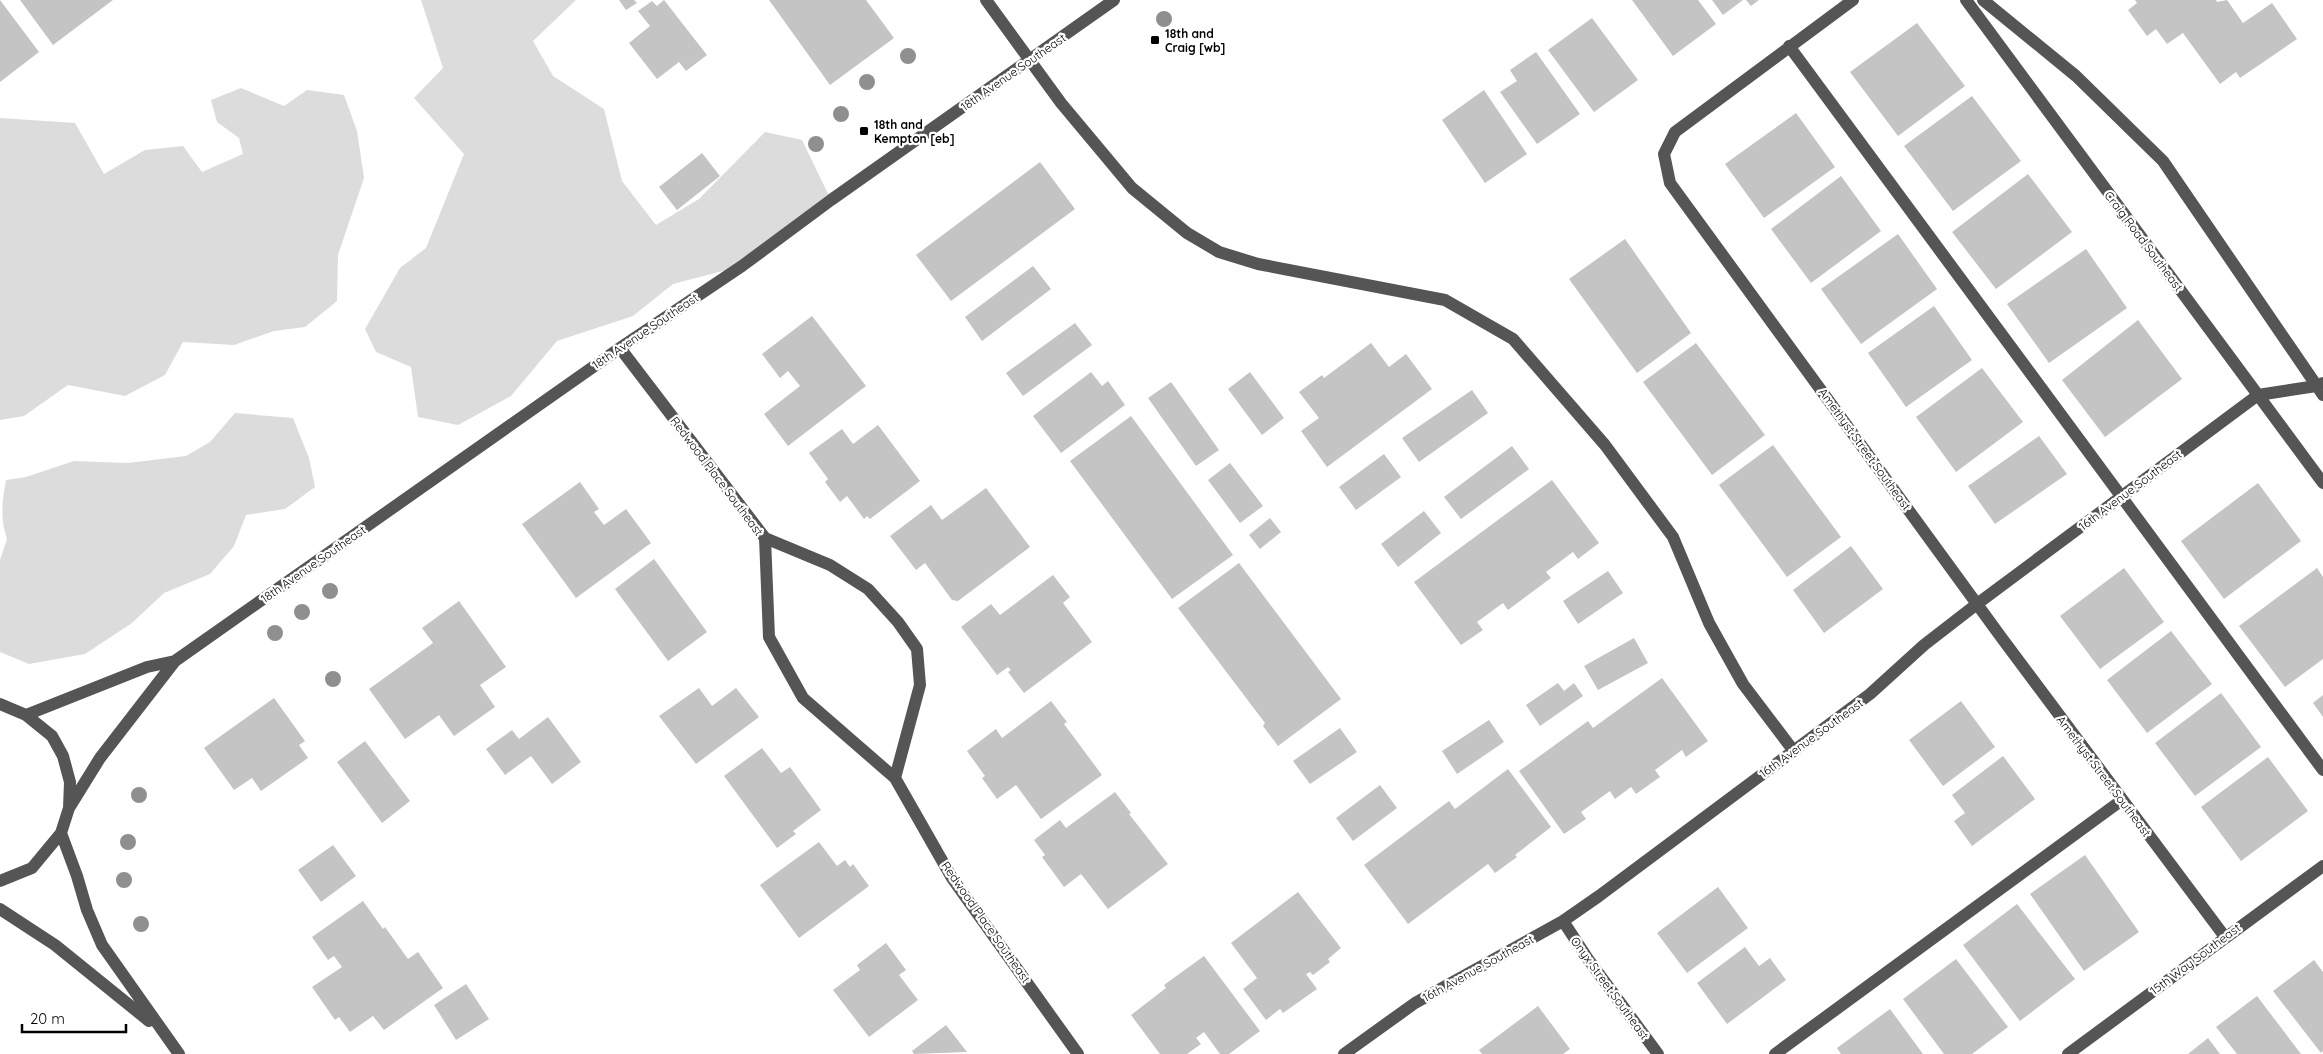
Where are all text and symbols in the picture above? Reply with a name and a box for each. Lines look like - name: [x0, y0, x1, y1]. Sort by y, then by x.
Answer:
- place label: 18th and Craig [wb]: [1165, 26, 1226, 55]
- street label: 18th Avenue Southeast: [958, 30, 1068, 114]
- marker: 18th and Craig [wb]: [1149, 34, 1161, 46]
- place label: 18th and Kempton [eb]: [874, 117, 955, 146]
- marker: 18th and Kempton [eb]: [858, 125, 870, 137]
- street label: Craig Road Southeast: [2101, 188, 2187, 294]
- street label: 18th Avenue Southeast: [589, 290, 701, 372]
- street label: Amethyst Street Southeast: [1816, 385, 1914, 513]
- street label: Redwood Place Southeast: [667, 414, 767, 538]
- street label: 16th Avenue Southeast: [2076, 446, 2184, 534]
- street label: 18th Avenue Southeast: [258, 522, 368, 606]
- street label: 16th Avenue Southeast: [1756, 695, 1866, 781]
- street label: Amethyst Street Southeast: [2054, 713, 2154, 839]
- street label: Redwood Place Southeast: [938, 858, 1034, 986]
- street label: 15th Way Southeast: [2147, 920, 2243, 998]
- street label: 16th Avenue Southeast: [1420, 931, 1536, 1005]
- street label: Onyx Street Southeast: [1568, 934, 1652, 1042]
- scale bar: [22, 1002, 126, 1034]
- text: 20 m: [30, 1009, 65, 1028]

